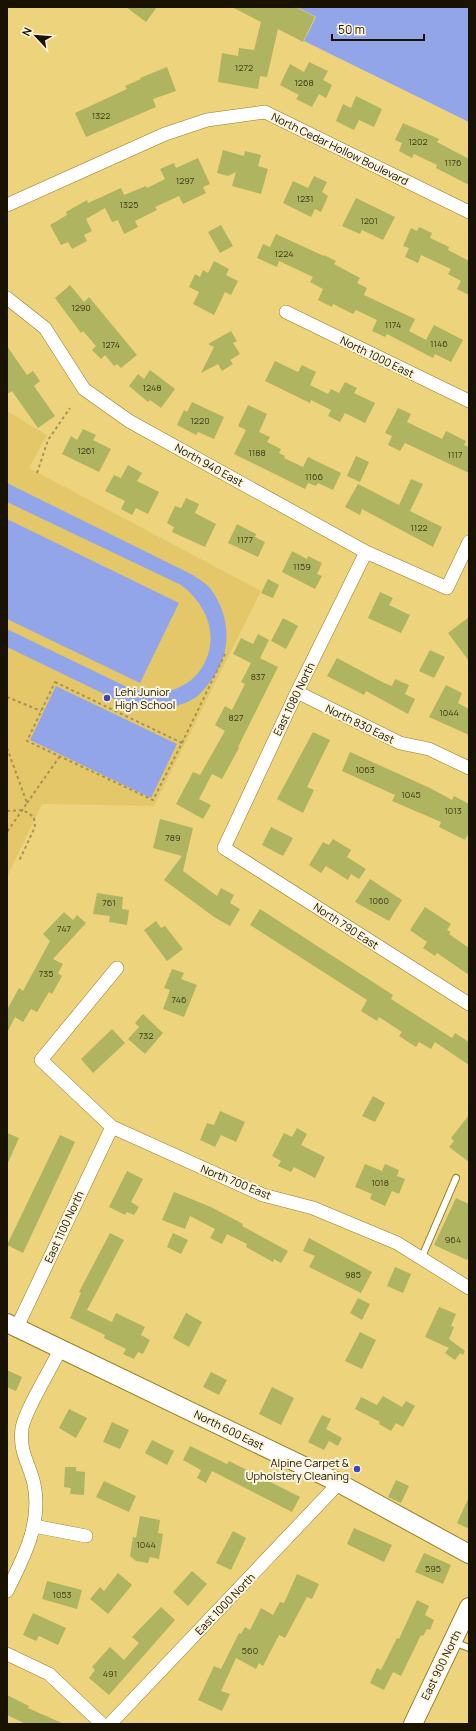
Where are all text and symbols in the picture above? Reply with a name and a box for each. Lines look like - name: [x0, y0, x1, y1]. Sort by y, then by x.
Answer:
- north arrow: [16, 16, 56, 56]
- scale bar: [332, 16, 424, 42]
- text: 50 m: [338, 21, 365, 38]
- text: N: [18, 24, 35, 38]
- house number: 1272: [235, 61, 253, 74]
- house number: 1268: [294, 76, 314, 89]
- house number: 1322: [92, 109, 110, 122]
- street label: North Cedar Hollow Boulevard: [269, 109, 411, 188]
- house number: 1202: [408, 135, 428, 148]
- house number: 1176: [444, 156, 462, 169]
- house number: 1297: [176, 174, 195, 187]
- house number: 1231: [296, 192, 314, 205]
- house number: 1325: [120, 198, 138, 211]
- house number: 1201: [360, 214, 378, 227]
- house number: 1224: [275, 247, 293, 260]
- house number: 1290: [71, 301, 91, 314]
- house number: 1174: [385, 318, 401, 331]
- street label: North 1000 East: [338, 332, 417, 381]
- house number: 1146: [430, 337, 448, 350]
- house number: 1274: [102, 338, 120, 351]
- house number: 1248: [143, 381, 162, 394]
- house number: 1220: [190, 414, 210, 427]
- street label: North 940 East: [172, 440, 246, 490]
- house number: 1261: [77, 444, 95, 457]
- house number: 1188: [248, 446, 266, 459]
- house number: 1117: [447, 448, 463, 461]
- house number: 1166: [305, 470, 324, 483]
- house number: 1122: [410, 521, 428, 534]
- house number: 1177: [237, 533, 254, 546]
- house number: 1159: [293, 560, 311, 573]
- street label: East 1080 North: [269, 660, 318, 738]
- house number: 837: [251, 670, 266, 683]
- place label: Lehi Junior High School: [115, 684, 175, 712]
- marker: Lehi Junior High School: [102, 693, 112, 703]
- street label: North 830 East: [323, 700, 397, 747]
- house number: 1044: [439, 706, 459, 719]
- house number: 827: [229, 711, 244, 724]
- house number: 1063: [355, 763, 375, 776]
- house number: 1045: [401, 788, 421, 801]
- house number: 1013: [444, 804, 462, 817]
- house number: 789: [165, 831, 181, 844]
- house number: 1060: [369, 894, 389, 907]
- house number: 761: [102, 896, 116, 909]
- street label: North 790 East: [311, 899, 382, 952]
- house number: 747: [57, 922, 71, 935]
- house number: 735: [39, 967, 53, 980]
- house number: 746: [171, 993, 187, 1006]
- house number: 732: [139, 1029, 153, 1042]
- street label: North 700 East: [199, 1161, 274, 1203]
- house number: 1018: [371, 1176, 389, 1189]
- street label: East 1100 North: [40, 1188, 87, 1265]
- house number: 964: [445, 1233, 461, 1246]
- house number: 985: [345, 1268, 361, 1281]
- street label: North 600 East: [192, 1406, 267, 1453]
- place label: Alpine Carpet & Upholstery Cleaning: [246, 1455, 350, 1483]
- marker: Alpine Carpet & Upholstery Cleaning: [352, 1464, 362, 1474]
- house number: 1044: [136, 1538, 156, 1551]
- house number: 595: [425, 1562, 441, 1575]
- street label: East 1000 North: [191, 1570, 258, 1638]
- house number: 1053: [52, 1588, 72, 1601]
- street label: East 900 North: [417, 1627, 464, 1702]
- house number: 560: [242, 1644, 258, 1657]
- house number: 491: [103, 1667, 117, 1680]

